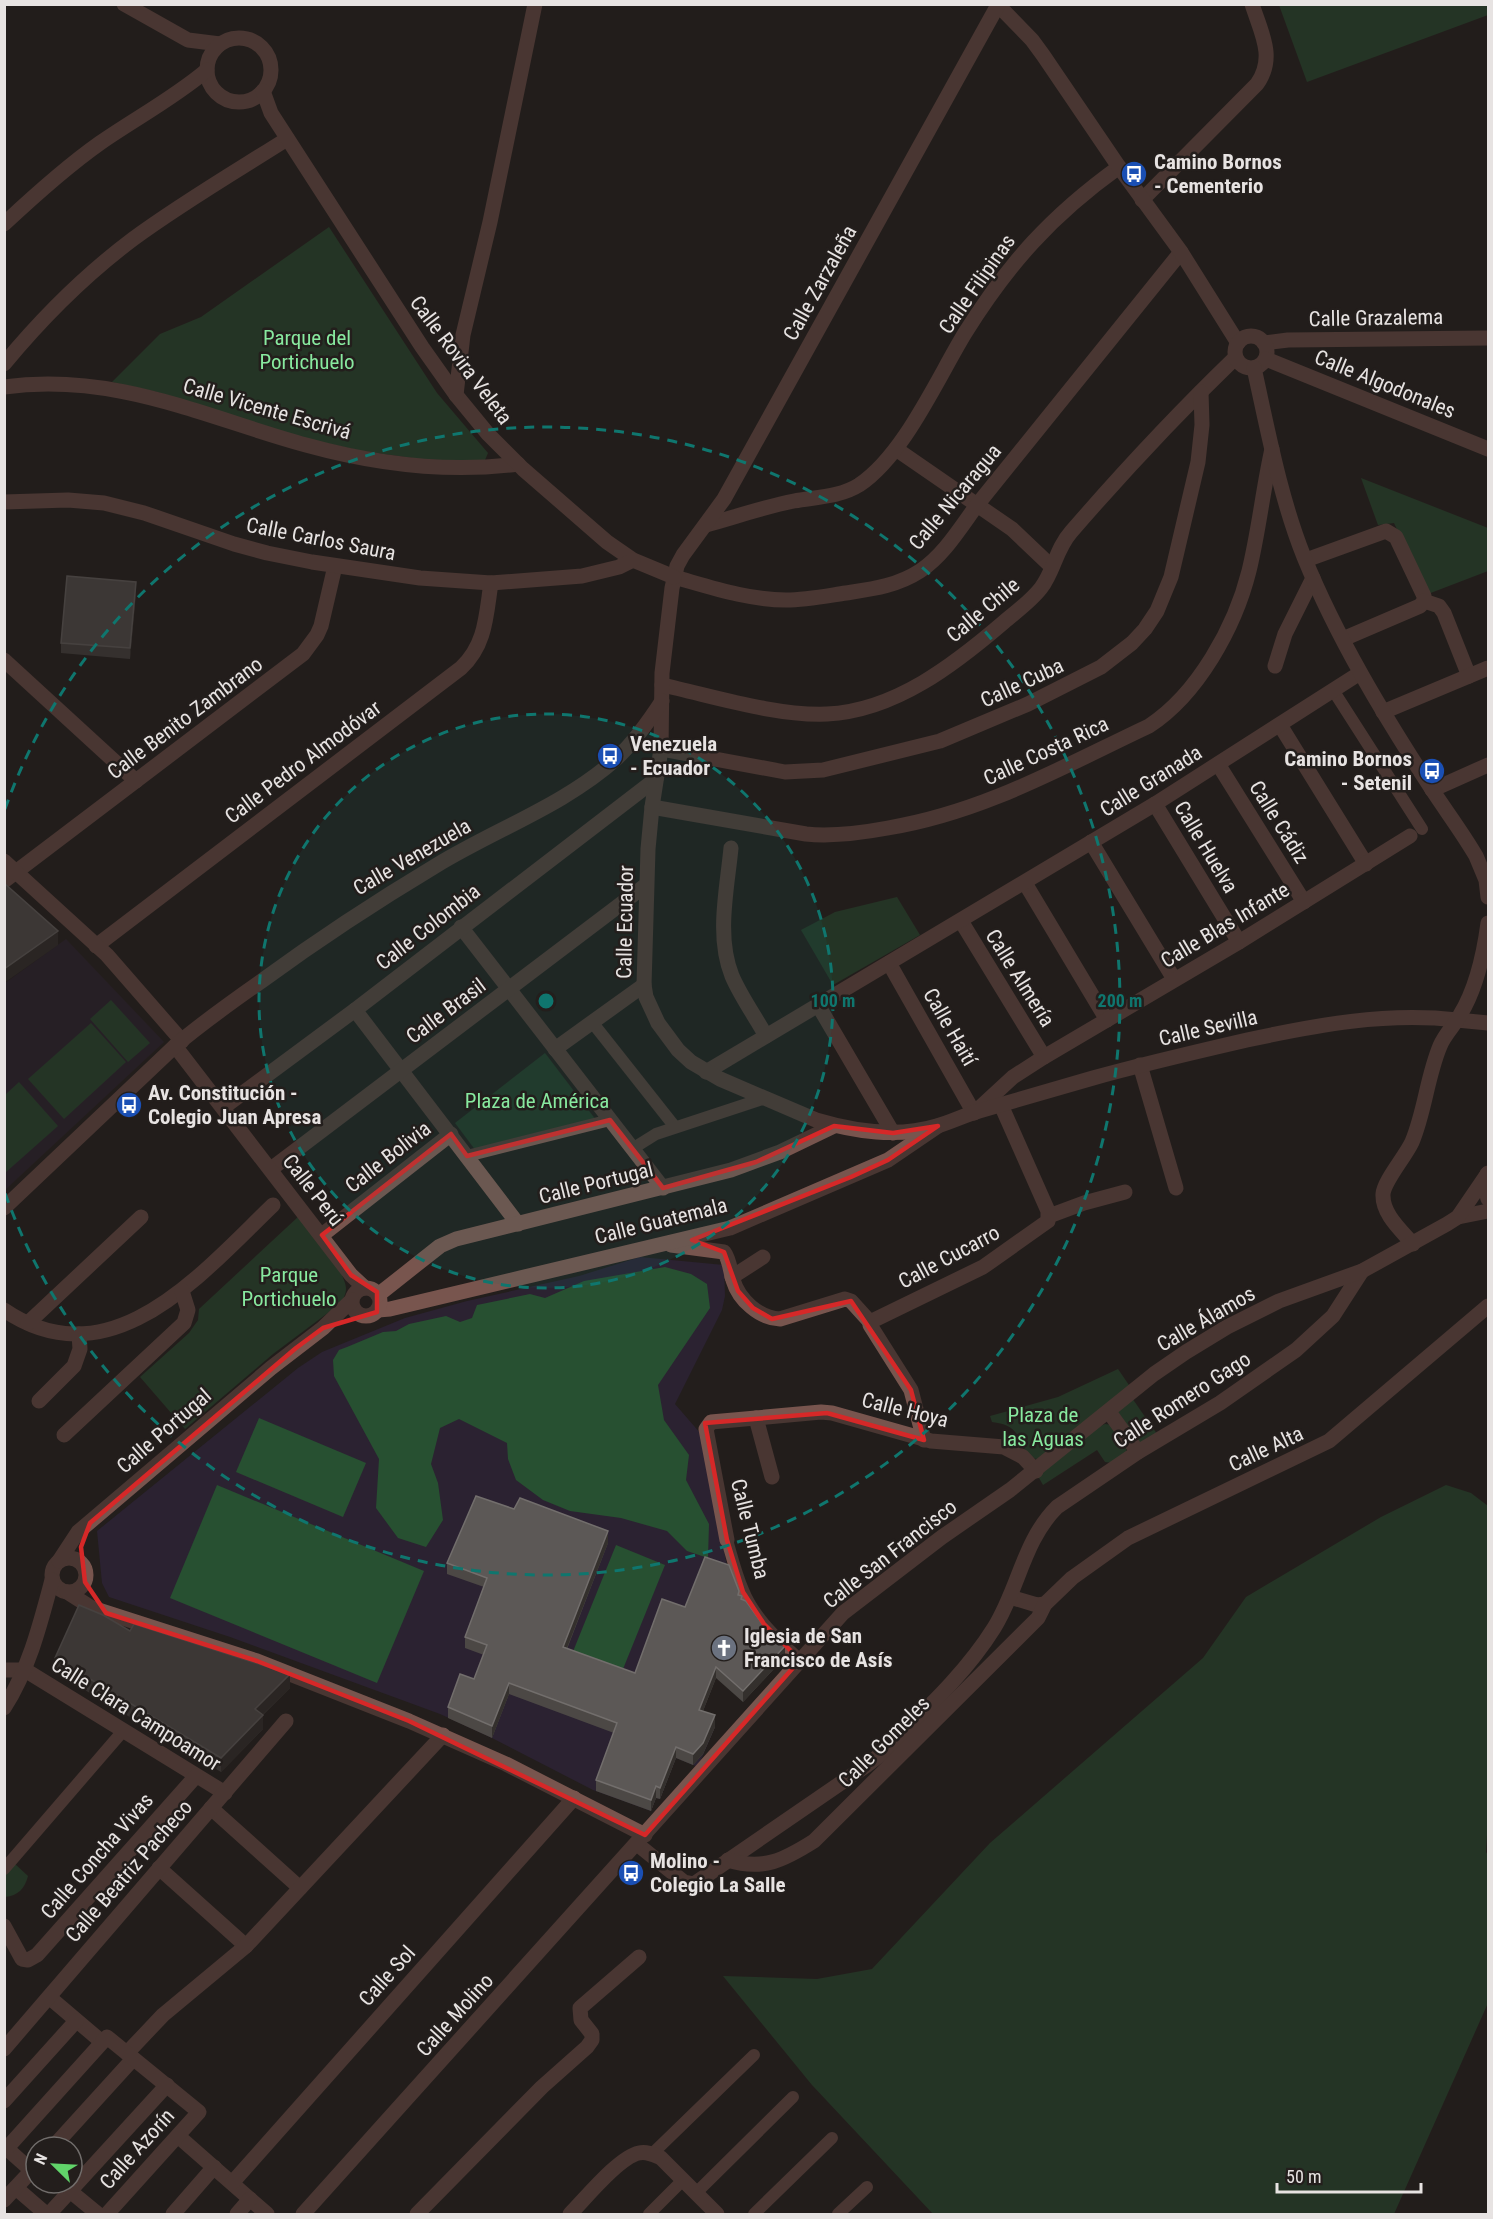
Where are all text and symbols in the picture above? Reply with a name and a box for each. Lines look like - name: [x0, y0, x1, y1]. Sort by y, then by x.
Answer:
- place label: Camino Bornos - Cementerio: [1154, 150, 1282, 198]
- bus stop icon: Camino Bornos - Cementerio: [1119, 159, 1149, 189]
- street label: Calle Zarzaleña: [779, 221, 861, 345]
- street label: Calle Filipinas: [934, 230, 1020, 338]
- street label: Calle Rovira Veleta: [405, 291, 517, 429]
- street label: Calle Grazalema: [1309, 305, 1443, 331]
- park label: Parque del Portichuelo: [259, 326, 355, 374]
- street label: Calle Algodonales: [1311, 345, 1459, 423]
- street label: Calle Vicente Escrivá: [180, 374, 354, 444]
- street label: Calle Nicaragua: [904, 439, 1006, 555]
- street label: Calle Carlos Saura: [244, 513, 398, 565]
- street label: Calle Chile: [942, 572, 1024, 647]
- street label: Calle Benito Zambrano: [103, 652, 267, 784]
- street label: Calle Cuba: [977, 653, 1067, 713]
- street label: Calle Pedro Almodóvar: [220, 696, 386, 828]
- street label: Calle Costa Rica: [980, 712, 1112, 790]
- place label: Venezuela - Ecuador: [630, 732, 717, 780]
- street label: Calle Granada: [1096, 740, 1206, 822]
- bus stop icon: Venezuela - Ecuador: [595, 741, 625, 771]
- place label: Camino Bornos - Setenil: [1284, 747, 1412, 795]
- bus stop icon: Camino Bornos - Setenil: [1417, 756, 1447, 786]
- street label: Calle Cádiz: [1244, 776, 1314, 868]
- street label: Calle Huelva: [1169, 797, 1243, 897]
- street label: Calle Venezuela: [349, 814, 475, 900]
- street label: Calle Ecuador: [612, 865, 638, 979]
- street label: Calle Blas Infante: [1157, 877, 1294, 973]
- street label: Calle Colombia: [371, 879, 485, 975]
- street label: Calle Almería: [981, 925, 1059, 1031]
- street label: Calle Brasil: [402, 973, 490, 1049]
- street label: Calle Haití: [918, 984, 982, 1071]
- text: 100 m: [811, 990, 855, 1011]
- text: 200 m: [1098, 990, 1142, 1011]
- centre of rings: [536, 991, 556, 1011]
- street label: Calle Sevilla: [1156, 1005, 1260, 1051]
- place label: Av. Constitución - Colegio Juan Apresa: [148, 1081, 321, 1129]
- park label: Plaza de América: [465, 1089, 609, 1113]
- bus stop icon: Av. Constitución - Colegio Juan Apresa: [114, 1090, 144, 1120]
- street label: Calle Bolivia: [341, 1116, 435, 1198]
- street label: Calle Perú: [278, 1149, 348, 1231]
- street label: Calle Portugal: [536, 1157, 656, 1209]
- street label: Calle Guatemala: [592, 1193, 730, 1249]
- street label: Calle Cucarro: [894, 1220, 1004, 1294]
- park label: Parque Portichuelo: [241, 1263, 337, 1311]
- street label: Calle Álamos: [1153, 1281, 1259, 1357]
- street label: Calle Romero Gago: [1109, 1347, 1255, 1453]
- street label: Calle Portugal: [112, 1384, 216, 1478]
- street label: Calle Hoya: [859, 1388, 951, 1432]
- park label: Plaza de las Aguas: [1002, 1403, 1084, 1451]
- street label: Calle Alta: [1225, 1421, 1307, 1477]
- street label: Calle Tumba: [726, 1477, 774, 1581]
- street label: Calle San Francisco: [819, 1494, 961, 1614]
- place label: Iglesia de San Francisco de Asís: [744, 1624, 892, 1672]
- church icon: Iglesia de San Francisco de Asís: [709, 1633, 739, 1663]
- street label: Calle Clara Campoamor: [47, 1652, 225, 1776]
- street label: Calle Gomeles: [833, 1691, 935, 1793]
- street label: Calle Concha Vivas: [36, 1788, 158, 1924]
- street label: Calle Beatriz Pacheco: [61, 1795, 197, 1947]
- place label: Molino - Colegio La Salle: [650, 1849, 786, 1897]
- bus stop icon: Molino - Colegio La Salle: [616, 1858, 646, 1888]
- street label: Calle Sol: [354, 1941, 420, 2011]
- street label: Calle Molino: [412, 1969, 498, 2061]
- street label: Calle Azorín: [95, 2104, 179, 2194]
- north arrow: [24, 2135, 84, 2195]
- text: N: [30, 2151, 51, 2167]
- scale bar: [1277, 2156, 1421, 2194]
- text: 50 m: [1286, 2166, 1321, 2187]

